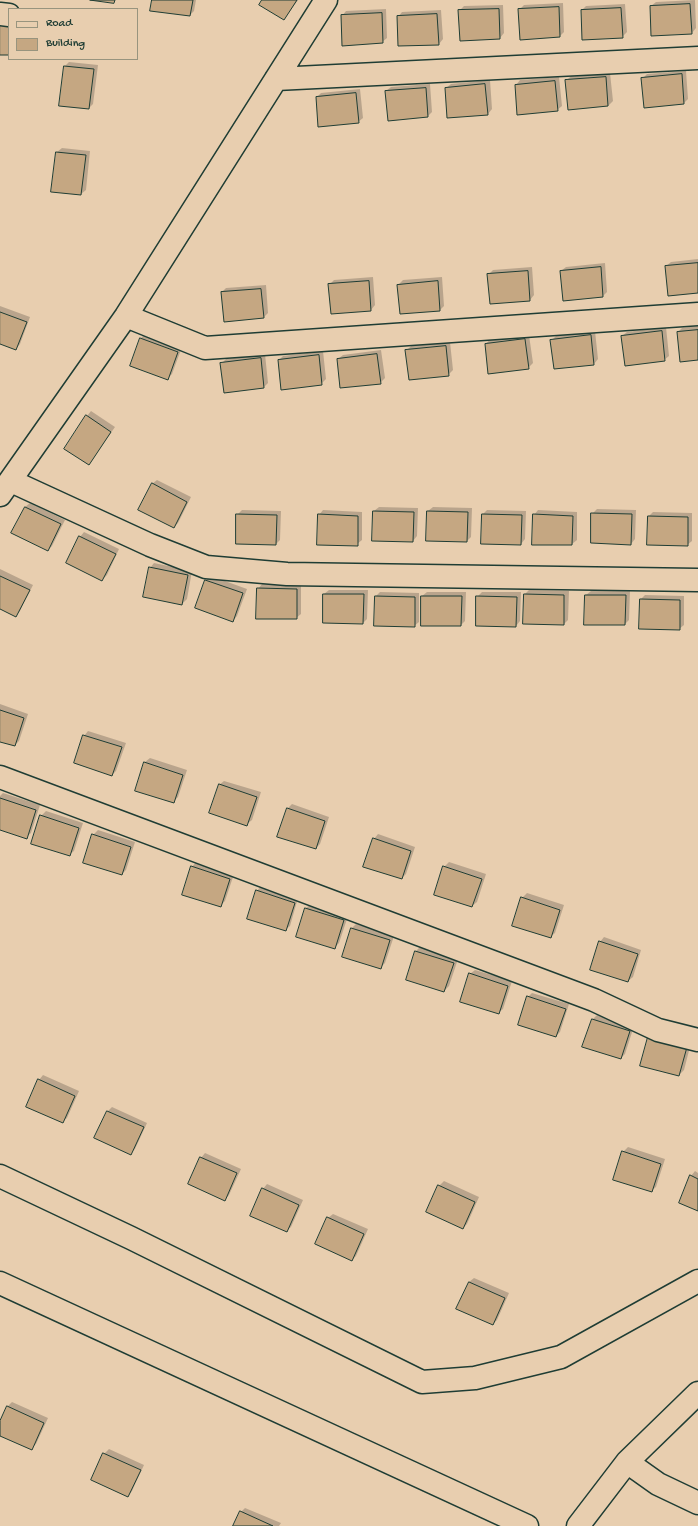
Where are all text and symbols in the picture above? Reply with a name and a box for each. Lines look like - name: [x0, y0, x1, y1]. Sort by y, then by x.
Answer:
- legend: [8, 8, 138, 60]
- text: Road: [46, 17, 72, 31]
- text: Building: [46, 37, 85, 51]

